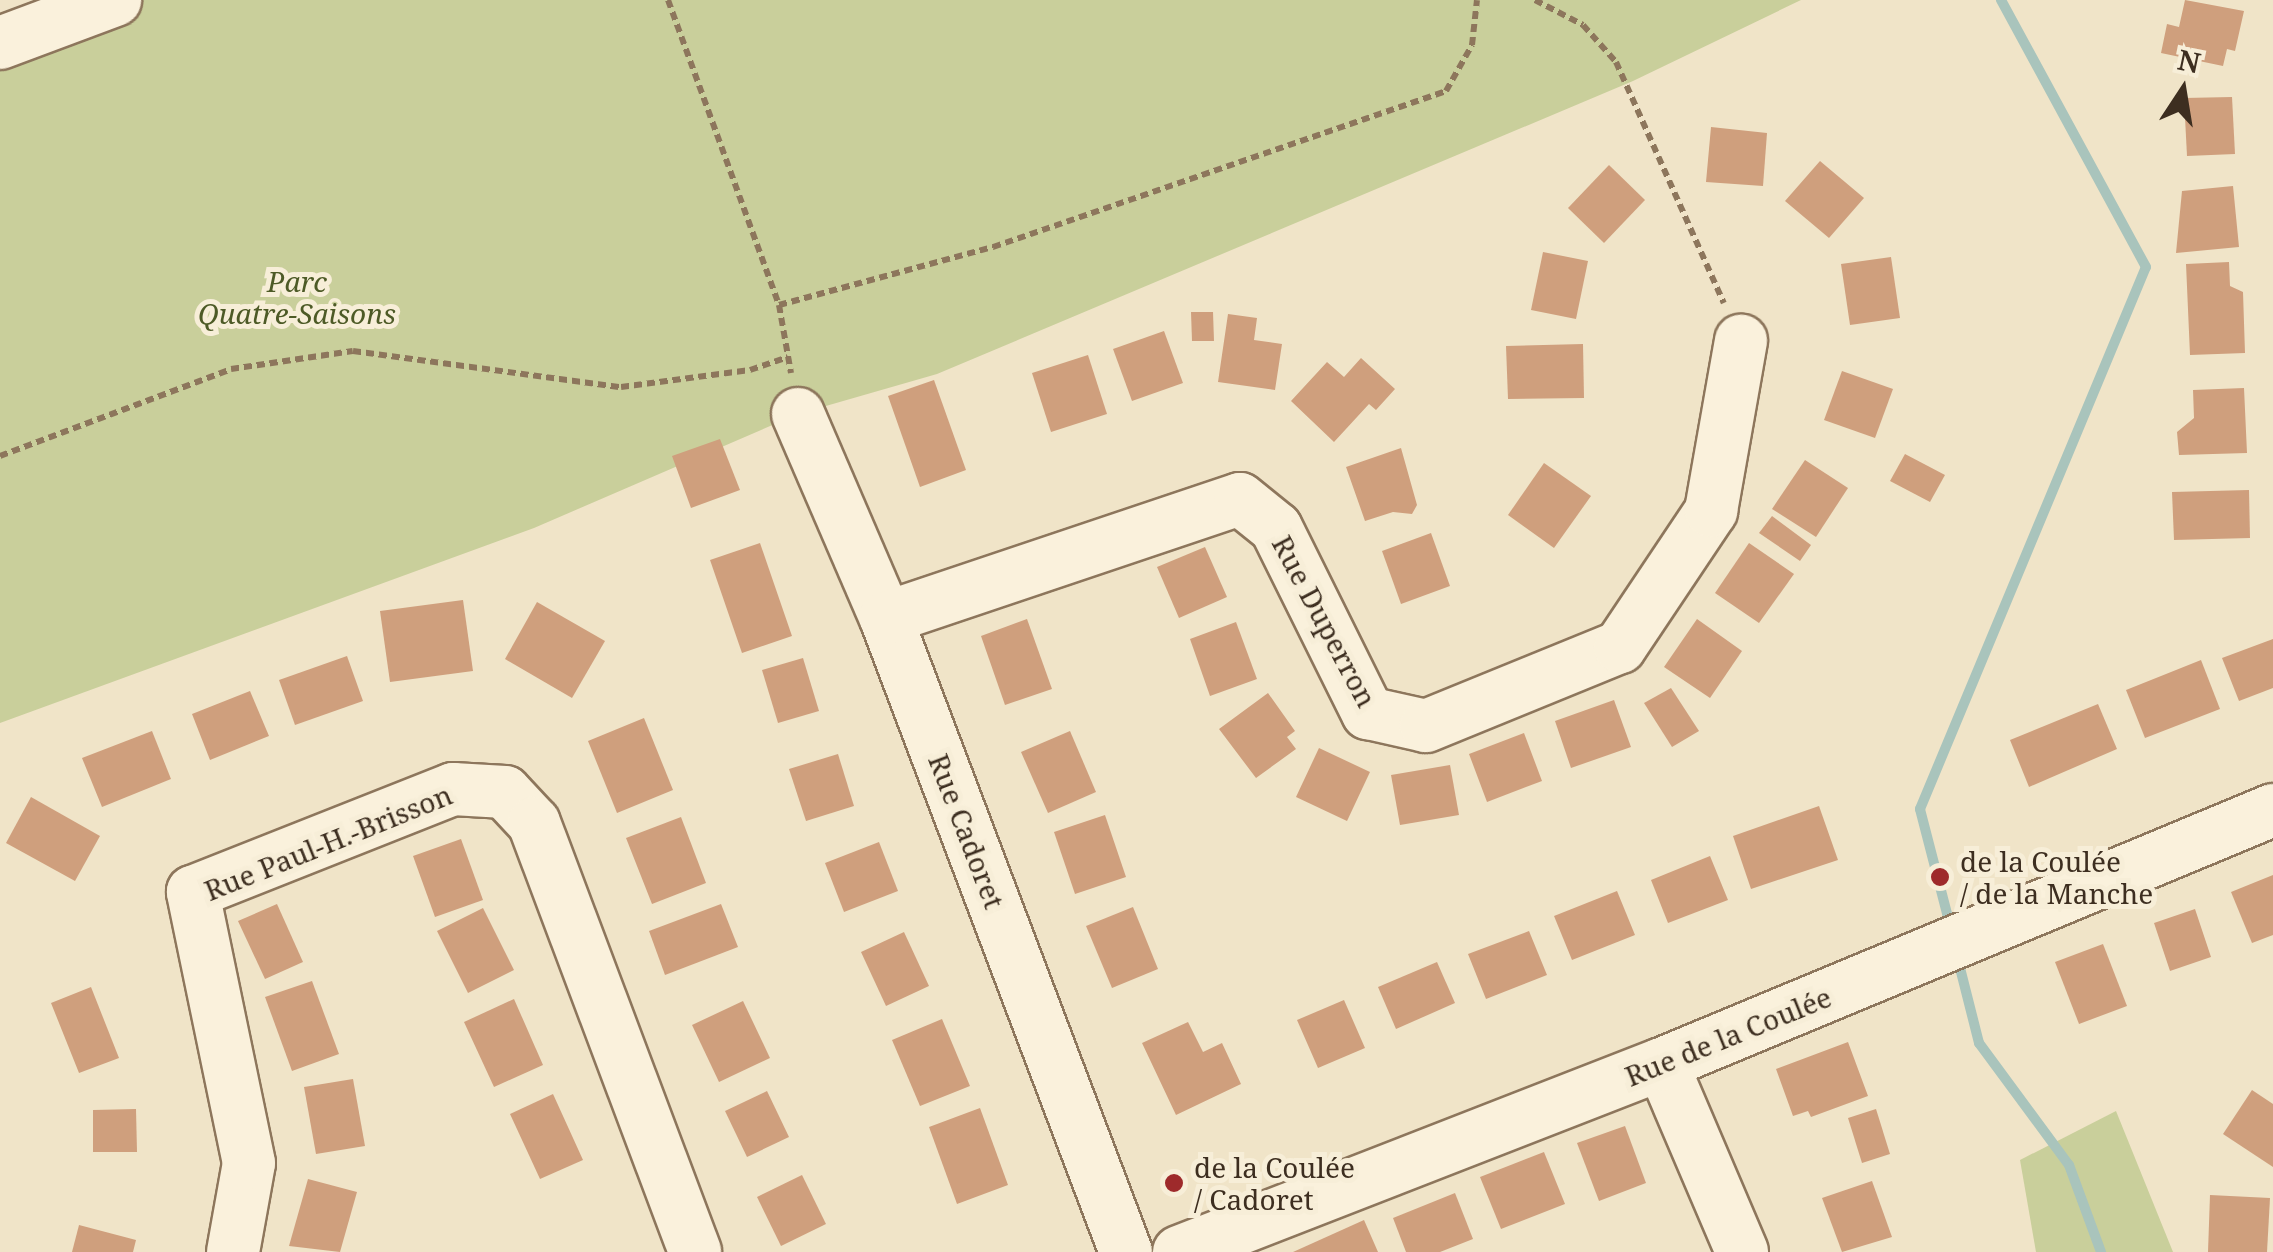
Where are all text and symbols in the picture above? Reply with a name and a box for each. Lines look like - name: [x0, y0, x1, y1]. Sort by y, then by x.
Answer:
- north arrow: [2133, 40, 2233, 140]
- text: N: [2174, 40, 2204, 82]
- park label: Parc Quatre-Saisons: [198, 264, 396, 330]
- street label: Rue Duperron: [1266, 530, 1384, 712]
- street label: Rue Cadoret: [922, 749, 1012, 913]
- street label: Rue Paul-H.-Brisson: [199, 777, 457, 907]
- place label: de la Coulée / de la Manche: [1960, 844, 2153, 910]
- marker: de la Coulée / de la Manche: [1929, 866, 1951, 888]
- street label: Rue de la Coulée: [1620, 979, 1836, 1093]
- place label: de la Coulée / Cadoret: [1194, 1150, 1355, 1216]
- marker: de la Coulée / Cadoret: [1163, 1172, 1185, 1194]

